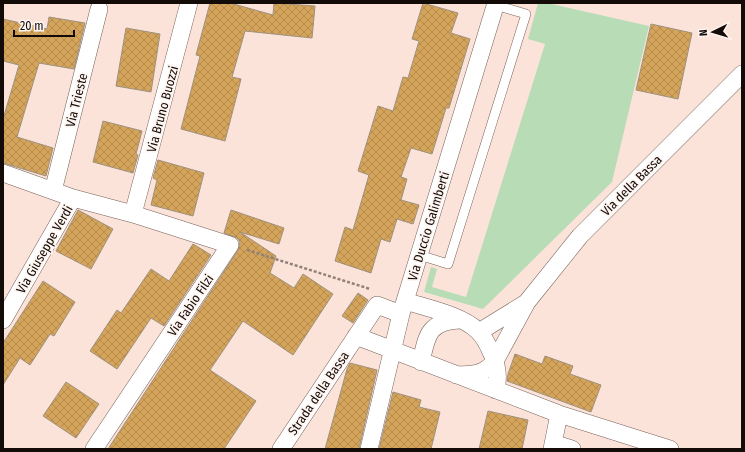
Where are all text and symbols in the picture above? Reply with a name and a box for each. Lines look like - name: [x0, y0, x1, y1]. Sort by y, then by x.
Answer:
- scale bar: [14, 12, 74, 38]
- north arrow: [693, 12, 733, 52]
- text: 20 m: [20, 19, 44, 33]
- text: N: [697, 29, 710, 37]
- street label: Via Bruno Buozzi: [144, 64, 181, 154]
- street label: Via Trieste: [63, 72, 90, 129]
- street label: Via della Bassa: [598, 152, 665, 219]
- street label: Via Duccio Galimberti: [405, 170, 452, 283]
- street label: Via Giuseppe Verdi: [13, 203, 76, 296]
- street label: Via Fabio Filzi: [164, 272, 217, 339]
- street label: Strada della Bassa: [285, 349, 352, 438]

